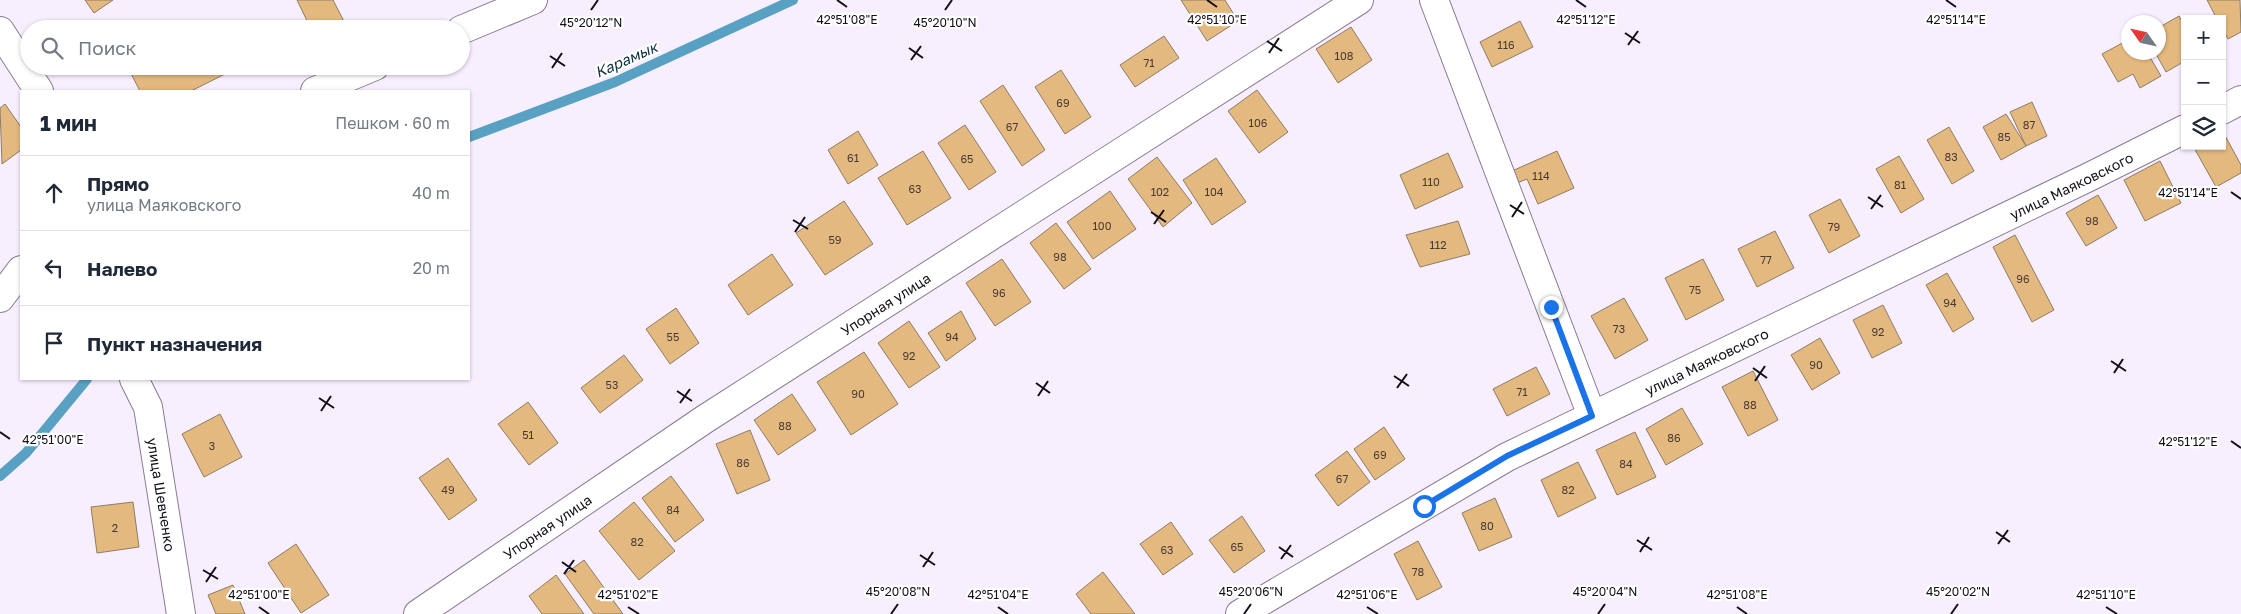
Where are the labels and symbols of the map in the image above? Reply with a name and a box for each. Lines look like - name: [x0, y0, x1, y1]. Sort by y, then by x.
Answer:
- text: 42°51'08"E: [816, 12, 878, 27]
- text: 42°51'10"E: [1187, 12, 1247, 27]
- text: 42°51'12"E: [1556, 12, 1616, 27]
- text: 42°51'14"E: [1926, 12, 1986, 27]
- text: 45°20'12"N: [560, 15, 622, 30]
- text: 45°20'10"N: [913, 15, 977, 30]
- north arrow: [2121, 15, 2166, 60]
- water label: Карамык: [592, 36, 662, 81]
- house number: 116: [1497, 38, 1515, 51]
- house number: 108: [1335, 49, 1354, 62]
- house number: 71: [1143, 56, 1155, 69]
- house number: 69: [1056, 96, 1070, 109]
- house number: 106: [1249, 116, 1268, 129]
- house number: 87: [2023, 118, 2035, 131]
- house number: 67: [1006, 120, 1018, 133]
- house number: 85: [1997, 130, 2011, 143]
- street label: улица Маяковского: [2007, 148, 2136, 222]
- house number: 83: [1944, 150, 1958, 163]
- house number: 61: [847, 151, 859, 164]
- house number: 65: [960, 152, 974, 165]
- house number: 114: [1532, 169, 1550, 182]
- house number: 110: [1422, 175, 1440, 188]
- house number: 81: [1894, 178, 1906, 191]
- house number: 63: [908, 182, 922, 195]
- house number: 102: [1151, 185, 1169, 198]
- house number: 104: [1205, 185, 1224, 198]
- text: 42°51'14"E: [2158, 185, 2218, 200]
- house number: 98: [2085, 214, 2099, 227]
- house number: 100: [1093, 219, 1112, 232]
- house number: 79: [1828, 220, 1840, 233]
- house number: 59: [828, 233, 842, 246]
- house number: 112: [1429, 238, 1447, 251]
- house number: 98: [1053, 250, 1067, 263]
- house number: 77: [1760, 253, 1772, 266]
- street label: Упорная улица: [837, 269, 933, 339]
- house number: 96: [2016, 272, 2030, 285]
- house number: 75: [1689, 283, 1701, 296]
- house number: 96: [992, 286, 1006, 299]
- route end: [1540, 296, 1563, 319]
- house number: 94: [1943, 296, 1957, 309]
- house number: 73: [1613, 322, 1625, 335]
- street label: улица Маяковского: [1642, 324, 1771, 398]
- house number: 92: [1871, 325, 1885, 338]
- house number: 55: [667, 330, 679, 343]
- house number: 94: [945, 330, 959, 343]
- house number: 92: [902, 349, 916, 362]
- house number: 90: [1809, 358, 1823, 371]
- house number: 53: [606, 378, 618, 391]
- house number: 71: [1516, 385, 1528, 398]
- house number: 90: [851, 387, 865, 400]
- house number: 88: [1743, 398, 1757, 411]
- house number: 88: [778, 419, 792, 432]
- house number: 51: [522, 428, 534, 441]
- house number: 86: [1667, 431, 1681, 444]
- text: 42°51'00"E: [22, 432, 84, 447]
- text: 42°51'12"E: [2158, 434, 2218, 449]
- street label: улица Шевченко: [145, 437, 179, 553]
- house number: 3: [209, 439, 215, 452]
- house number: 69: [1373, 448, 1387, 461]
- house number: 86: [736, 456, 750, 469]
- house number: 84: [1619, 457, 1633, 470]
- house number: 67: [1336, 472, 1348, 485]
- house number: 49: [441, 483, 455, 496]
- house number: 82: [1561, 483, 1575, 496]
- street label: Упорная улица: [500, 490, 595, 562]
- route start: [1413, 495, 1436, 518]
- house number: 84: [666, 503, 680, 516]
- house number: 80: [1480, 519, 1494, 532]
- house number: 2: [112, 521, 118, 534]
- house number: 82: [630, 535, 644, 548]
- house number: 65: [1230, 540, 1244, 553]
- house number: 63: [1160, 543, 1174, 556]
- house number: 78: [1412, 565, 1425, 578]
- text: 45°20'08"N: [866, 584, 930, 599]
- text: 45°20'06"N: [1219, 584, 1283, 599]
- text: 45°20'04"N: [1573, 584, 1637, 599]
- text: 45°20'02"N: [1926, 584, 1990, 599]
- text: 42°51'00"E: [228, 587, 290, 602]
- text: 42°51'02"E: [598, 587, 658, 602]
- text: 42°51'04"E: [967, 587, 1029, 602]
- text: 42°51'06"E: [1336, 587, 1398, 602]
- text: 42°51'08"E: [1706, 587, 1768, 602]
- text: 42°51'10"E: [2076, 587, 2136, 602]

